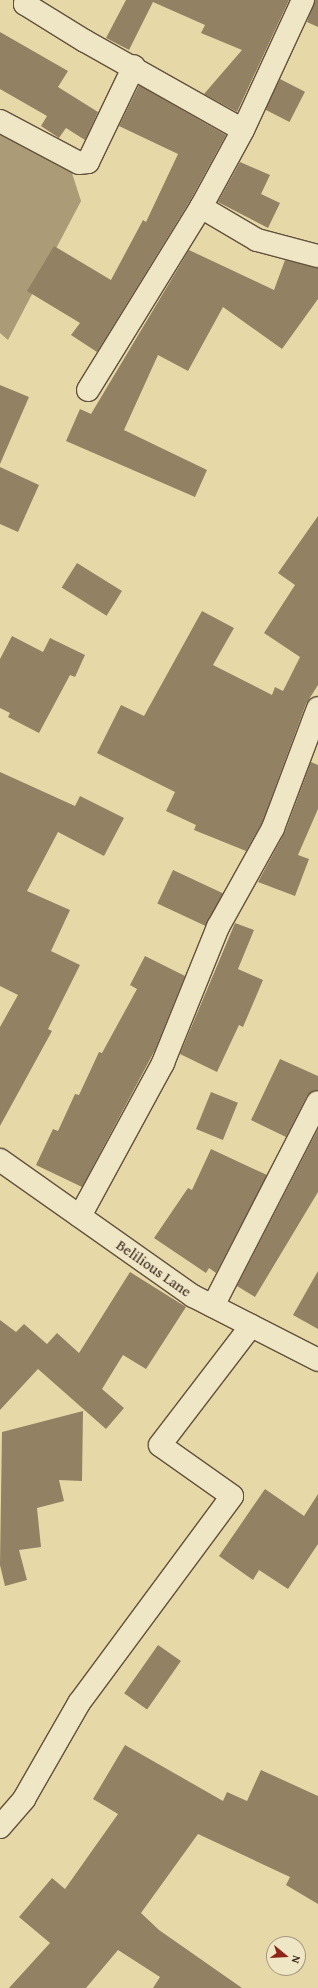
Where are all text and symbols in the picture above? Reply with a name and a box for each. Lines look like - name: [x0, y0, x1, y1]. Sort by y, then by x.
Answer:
- street label: Belilious Lane: [113, 1236, 195, 1300]
- north arrow: [266, 1936, 306, 1976]
- text: N: [288, 1953, 305, 1965]

